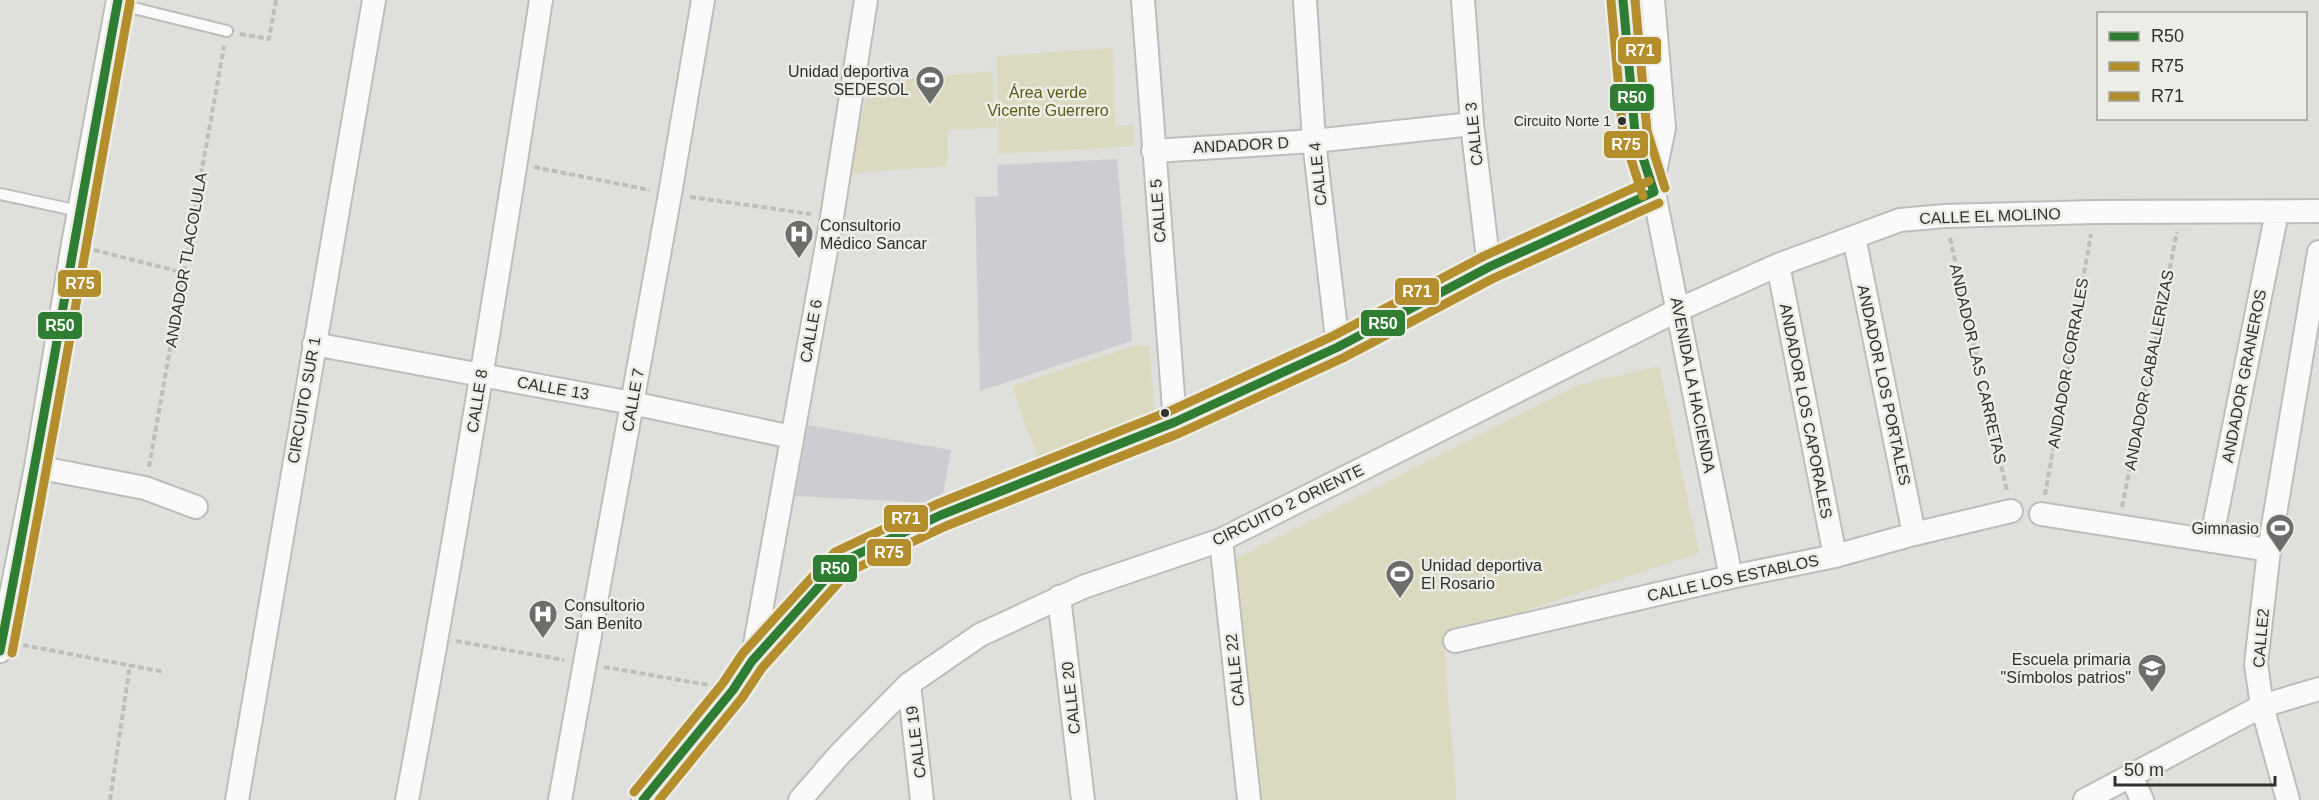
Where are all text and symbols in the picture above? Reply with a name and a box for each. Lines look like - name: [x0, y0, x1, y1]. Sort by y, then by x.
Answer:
- legend: [2097, 12, 2307, 120]
- text: R50: [2151, 26, 2184, 46]
- line badge: R71: [1617, 36, 1662, 65]
- text: R71: [1625, 42, 1655, 59]
- text: R75: [2151, 56, 2184, 76]
- place label: Unidad deportiva SEDESOL: [788, 63, 909, 98]
- sports icon: Unidad deportiva SEDESOL: [914, 64, 946, 106]
- park label: Área verde Vicente Guerrero: [987, 83, 1109, 119]
- line badge: R50: [1609, 83, 1655, 112]
- text: R71: [2151, 86, 2184, 106]
- text: R50: [1617, 89, 1647, 106]
- street label: CALLE 3: [1462, 101, 1486, 167]
- place label: Circuito Norte 1: [1514, 113, 1611, 129]
- marker: Circuito Norte 1: [1616, 115, 1628, 127]
- line badge: R75: [1603, 130, 1649, 159]
- street label: ANDADOR D: [1193, 134, 1289, 156]
- text: R75: [1611, 136, 1641, 153]
- street label: CALLE 4: [1306, 141, 1330, 207]
- street label: ANDADOR TLACOLULA: [162, 171, 210, 349]
- street label: CALLE 5: [1147, 178, 1169, 244]
- street label: CALLE EL MOLINO: [1919, 205, 2061, 227]
- place label: Consultorio Médico Sancar: [820, 217, 927, 252]
- hospital icon: Consultorio Médico Sancar: [783, 218, 815, 260]
- street label: ANDADOR LAS CARRETAS: [1947, 262, 2009, 466]
- street label: ANDADOR CABALLERIZAS: [2121, 268, 2177, 472]
- line badge: R75: [57, 269, 102, 298]
- text: R75: [65, 275, 95, 292]
- line badge: R71: [1394, 277, 1440, 306]
- street label: ANDADOR CORRALES: [2045, 277, 2091, 449]
- text: R71: [1402, 283, 1432, 300]
- street label: ANDADOR LOS PORTALES: [1854, 283, 1914, 487]
- street label: ANDADOR GRANEROS: [2219, 288, 2269, 464]
- street label: AVENIDA LA HACIENDA: [1668, 296, 1718, 475]
- street label: CALLE 6: [797, 298, 825, 364]
- street label: ANDADOR LOS CAPORALES: [1777, 302, 1835, 520]
- line badge: R50: [1360, 309, 1406, 337]
- line badge: R50: [37, 311, 83, 340]
- text: R50: [1368, 315, 1398, 332]
- text: R50: [45, 317, 75, 334]
- street label: CIRCUITO SUR 1: [284, 335, 324, 465]
- street label: CALLE 7: [619, 367, 647, 433]
- street label: CALLE 8: [464, 368, 490, 434]
- street label: CALLE 13: [516, 373, 590, 403]
- unlabelled marker: [1159, 407, 1171, 419]
- street label: CIRCUITO 2 ORIENTE: [1210, 461, 1366, 549]
- line badge: R71: [883, 504, 929, 533]
- text: R71: [891, 510, 921, 527]
- sports icon: Gimnasio: [2264, 512, 2296, 554]
- place label: Gimnasio: [2191, 520, 2259, 537]
- line badge: R75: [866, 538, 912, 567]
- text: R75: [874, 544, 904, 561]
- street label: CALLE LOS ESTABLOS: [1646, 552, 1820, 604]
- line badge: R50: [812, 554, 858, 583]
- place label: Unidad deportiva El Rosario: [1421, 557, 1542, 592]
- sports icon: Unidad deportiva El Rosario: [1384, 558, 1416, 600]
- text: R50: [820, 560, 850, 577]
- place label: Consultorio San Benito: [564, 597, 645, 632]
- hospital icon: Consultorio San Benito: [527, 598, 559, 640]
- street label: CALLE2: [2250, 607, 2272, 668]
- street label: CALLE 22: [1223, 633, 1247, 707]
- place label: Escuela primaria "Símbolos patrios": [2000, 651, 2131, 686]
- school or university icon: Escuela primaria "Símbolos patrios": [2136, 652, 2168, 694]
- street label: CALLE 20: [1059, 661, 1083, 735]
- street label: CALLE 19: [903, 705, 929, 779]
- scale bar: [2115, 749, 2276, 787]
- text: 50 m: [2124, 760, 2164, 780]

